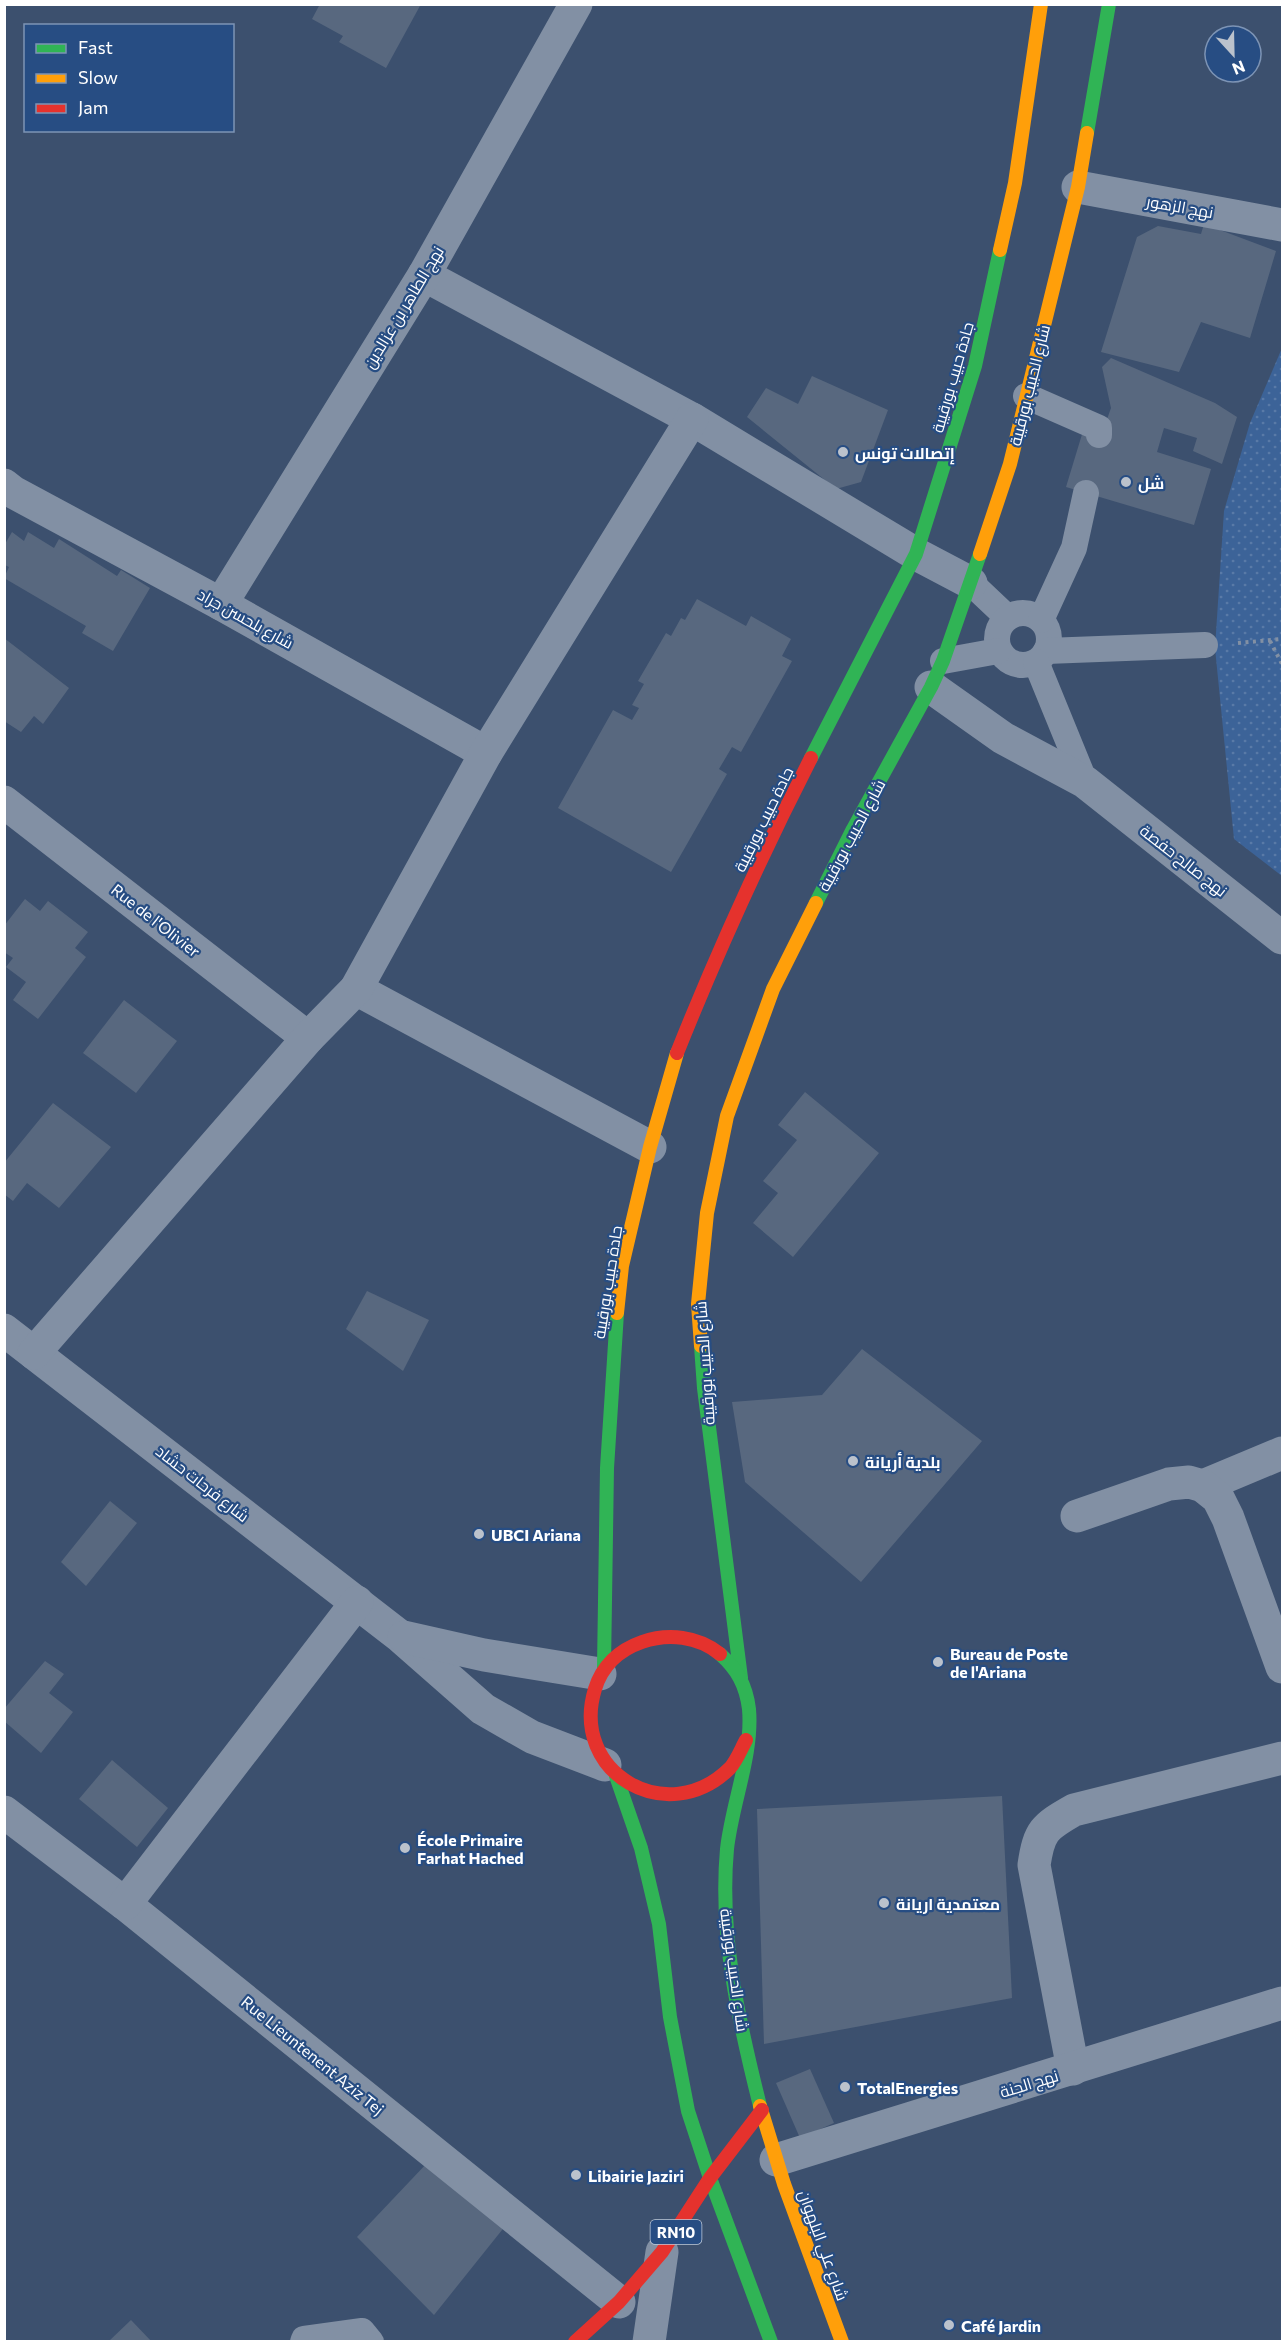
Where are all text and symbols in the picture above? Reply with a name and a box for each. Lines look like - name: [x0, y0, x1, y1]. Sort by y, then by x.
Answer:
- legend: [24, 24, 234, 132]
- north arrow: [1203, 24, 1263, 84]
- text: Fast: [78, 36, 113, 58]
- text: N: [1230, 57, 1248, 79]
- text: Slow: [78, 66, 118, 88]
- text: Jam: [78, 96, 108, 118]
- street label: نهج الزهور: [1144, 191, 1215, 224]
- street label: نهج الطاهر بن عزالدين: [359, 242, 450, 373]
- street label: جادة حبيب بورقيبة: [927, 319, 978, 435]
- street label: شارع الحبيب بورقيبة: [1005, 323, 1056, 448]
- place label: إتصالات تونس: [855, 443, 955, 465]
- marker: إتصالات تونس: [836, 445, 850, 459]
- place label: شل: [1138, 473, 1164, 493]
- marker: شل: [1119, 475, 1133, 489]
- street label: شارع بلحسن جراد: [193, 584, 297, 655]
- street label: جادة حبيب بورقيبة: [729, 763, 797, 875]
- street label: شارع الحبيب بورقيبة: [813, 776, 891, 896]
- street label: نهج صالح حفصة: [1135, 820, 1231, 902]
- street label: Rue de l'Olivier: [108, 879, 205, 961]
- street label: جادة حبيب بورقيبة: [589, 1224, 626, 1340]
- street label: شارع الحبيب بورقيبة: [690, 1300, 721, 1426]
- street label: شارع فرحات حشاد: [151, 1441, 253, 1528]
- place label: بلدية أريانة: [865, 1452, 941, 1472]
- marker: بلدية أريانة: [846, 1454, 860, 1468]
- place label: UBCI Ariana: [491, 1525, 581, 1544]
- marker: UBCI Ariana: [472, 1527, 486, 1541]
- place label: Bureau de Poste de l'Ariana: [950, 1644, 1068, 1681]
- marker: Bureau de Poste de l'Ariana: [931, 1655, 945, 1669]
- place label: École Primaire Farhat Hached: [417, 1830, 524, 1867]
- marker: École Primaire Farhat Hached: [398, 1841, 412, 1855]
- place label: معتمدية اريانة: [896, 1894, 1000, 1914]
- marker: معتمدية اريانة: [877, 1896, 891, 1910]
- street label: شارع الحبيب بورقيبة: [714, 1907, 753, 2033]
- street label: Rue Lieuntenent Aziz Tej: [238, 1992, 388, 2118]
- street label: نهج الجنة: [997, 2065, 1061, 2104]
- place label: TotalEnergies: [857, 2078, 958, 2097]
- marker: TotalEnergies: [838, 2080, 852, 2094]
- place label: Libairie Jaziri: [588, 2166, 684, 2185]
- marker: Libairie Jaziri: [569, 2168, 583, 2182]
- street label: شارع علي البلهوان: [790, 2187, 853, 2305]
- road number: RN10: [650, 2220, 702, 2244]
- place label: Café Jardin: [961, 2316, 1041, 2335]
- marker: Café Jardin: [942, 2318, 956, 2332]

